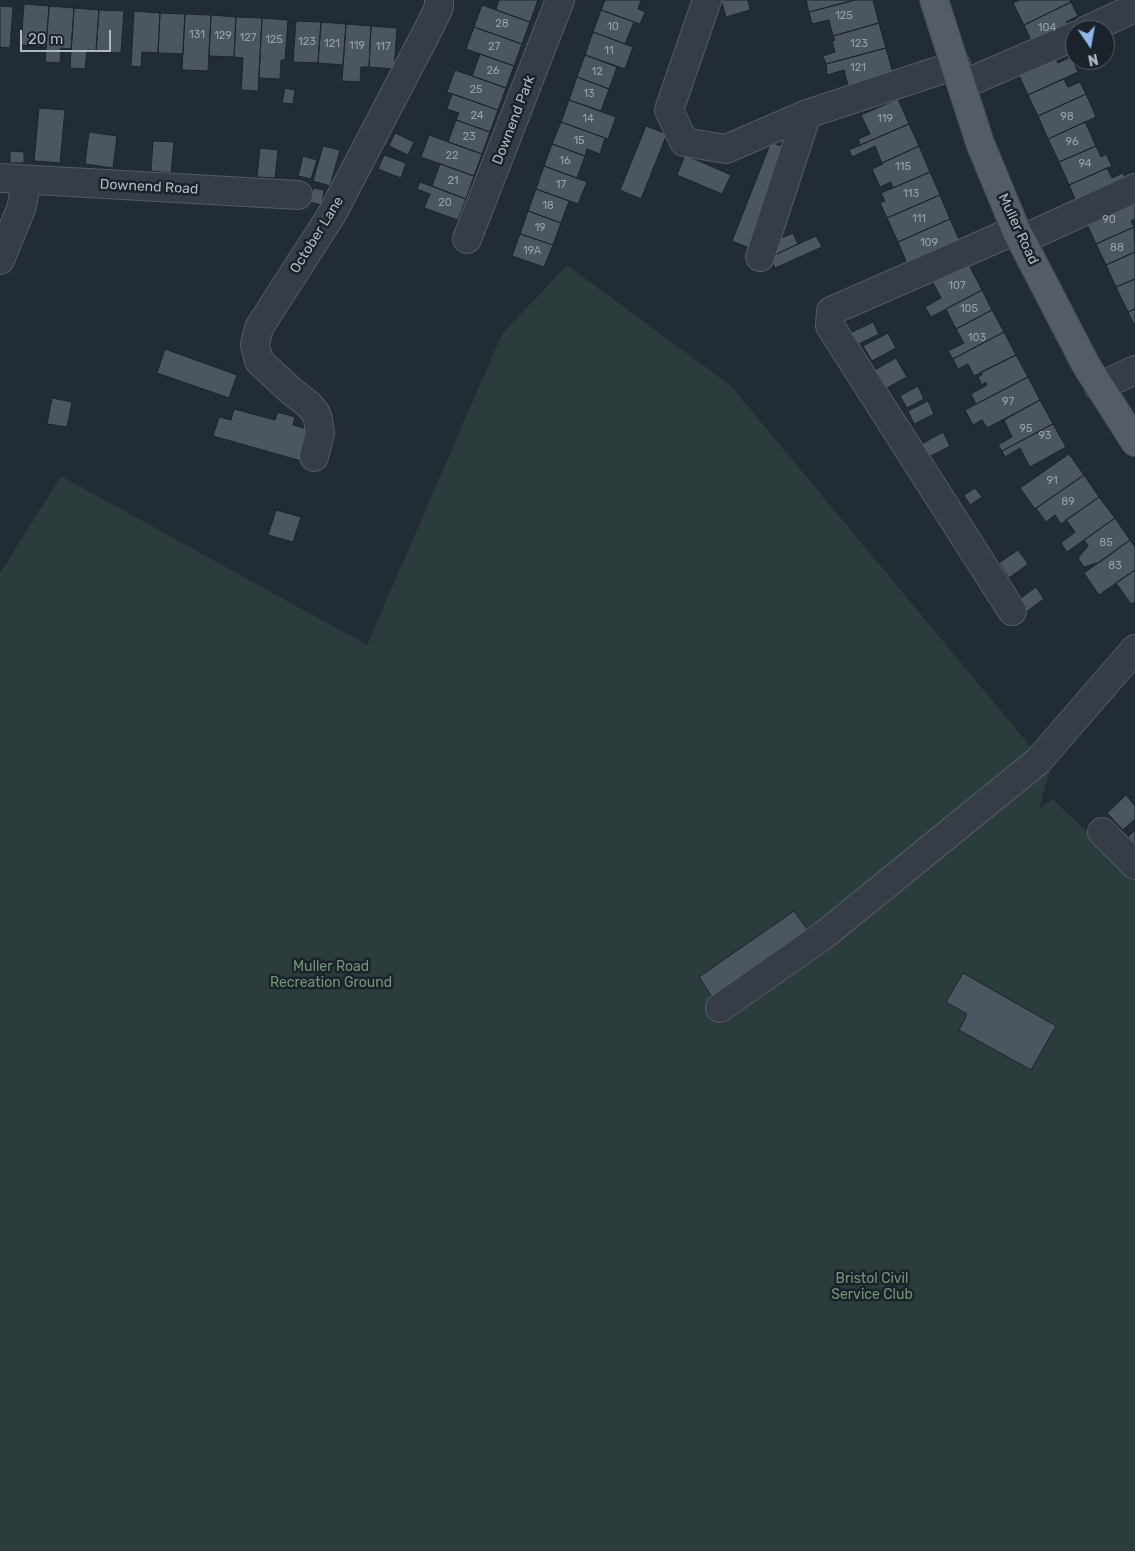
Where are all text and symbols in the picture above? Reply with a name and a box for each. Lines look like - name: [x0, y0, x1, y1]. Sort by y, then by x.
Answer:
- house number: 125: [835, 9, 853, 23]
- house number: 28: [495, 17, 509, 31]
- scale bar: [22, 20, 114, 52]
- house number: 10: [607, 20, 619, 34]
- north arrow: [1065, 20, 1115, 70]
- house number: 104: [1038, 21, 1056, 35]
- house number: 131: [189, 28, 205, 42]
- house number: 129: [214, 29, 232, 43]
- text: 20 m: [28, 30, 63, 48]
- house number: 127: [240, 31, 256, 45]
- house number: 125: [265, 33, 283, 47]
- house number: 123: [298, 35, 316, 49]
- house number: 121: [324, 37, 340, 51]
- house number: 123: [850, 37, 868, 51]
- house number: 119: [349, 39, 365, 53]
- house number: 117: [375, 40, 391, 54]
- house number: 27: [488, 40, 500, 54]
- house number: 11: [604, 44, 614, 58]
- text: N: [1086, 50, 1100, 69]
- house number: 121: [850, 61, 866, 75]
- house number: 26: [486, 64, 500, 78]
- house number: 12: [591, 65, 603, 79]
- street label: Downend Park: [489, 73, 539, 167]
- house number: 25: [470, 83, 482, 97]
- house number: 13: [583, 87, 595, 101]
- house number: 24: [470, 109, 484, 123]
- house number: 98: [1060, 110, 1074, 124]
- house number: 14: [582, 112, 594, 126]
- house number: 119: [877, 112, 893, 126]
- house number: 23: [462, 130, 476, 144]
- house number: 15: [573, 134, 585, 148]
- house number: 96: [1065, 135, 1079, 149]
- house number: 22: [446, 149, 458, 163]
- house number: 16: [559, 154, 571, 168]
- house number: 94: [1078, 157, 1092, 171]
- house number: 115: [895, 160, 911, 174]
- house number: 21: [447, 174, 459, 188]
- street label: Downend Road: [99, 176, 199, 198]
- house number: 17: [556, 178, 566, 192]
- house number: 113: [903, 187, 919, 201]
- street label: Muller Road: [994, 191, 1042, 267]
- street label: October Lane: [287, 193, 347, 277]
- house number: 20: [438, 196, 452, 210]
- house number: 18: [542, 199, 554, 213]
- house number: 111: [912, 212, 926, 226]
- house number: 90: [1102, 213, 1116, 227]
- house number: 19: [534, 221, 546, 235]
- house number: 109: [920, 236, 938, 250]
- house number: 88: [1110, 241, 1124, 255]
- house number: 19A: [523, 244, 541, 258]
- house number: 107: [948, 279, 966, 293]
- house number: 105: [960, 302, 978, 316]
- house number: 103: [968, 331, 986, 345]
- house number: 97: [1002, 395, 1014, 409]
- house number: 95: [1019, 422, 1033, 436]
- house number: 93: [1039, 429, 1051, 443]
- house number: 91: [1046, 474, 1058, 488]
- house number: 89: [1061, 495, 1075, 509]
- house number: 85: [1099, 536, 1113, 550]
- house number: 83: [1108, 559, 1122, 573]
- park label: Muller Road Recreation Ground: [270, 959, 392, 992]
- park label: Bristol Civil Service Club: [831, 1271, 913, 1304]

